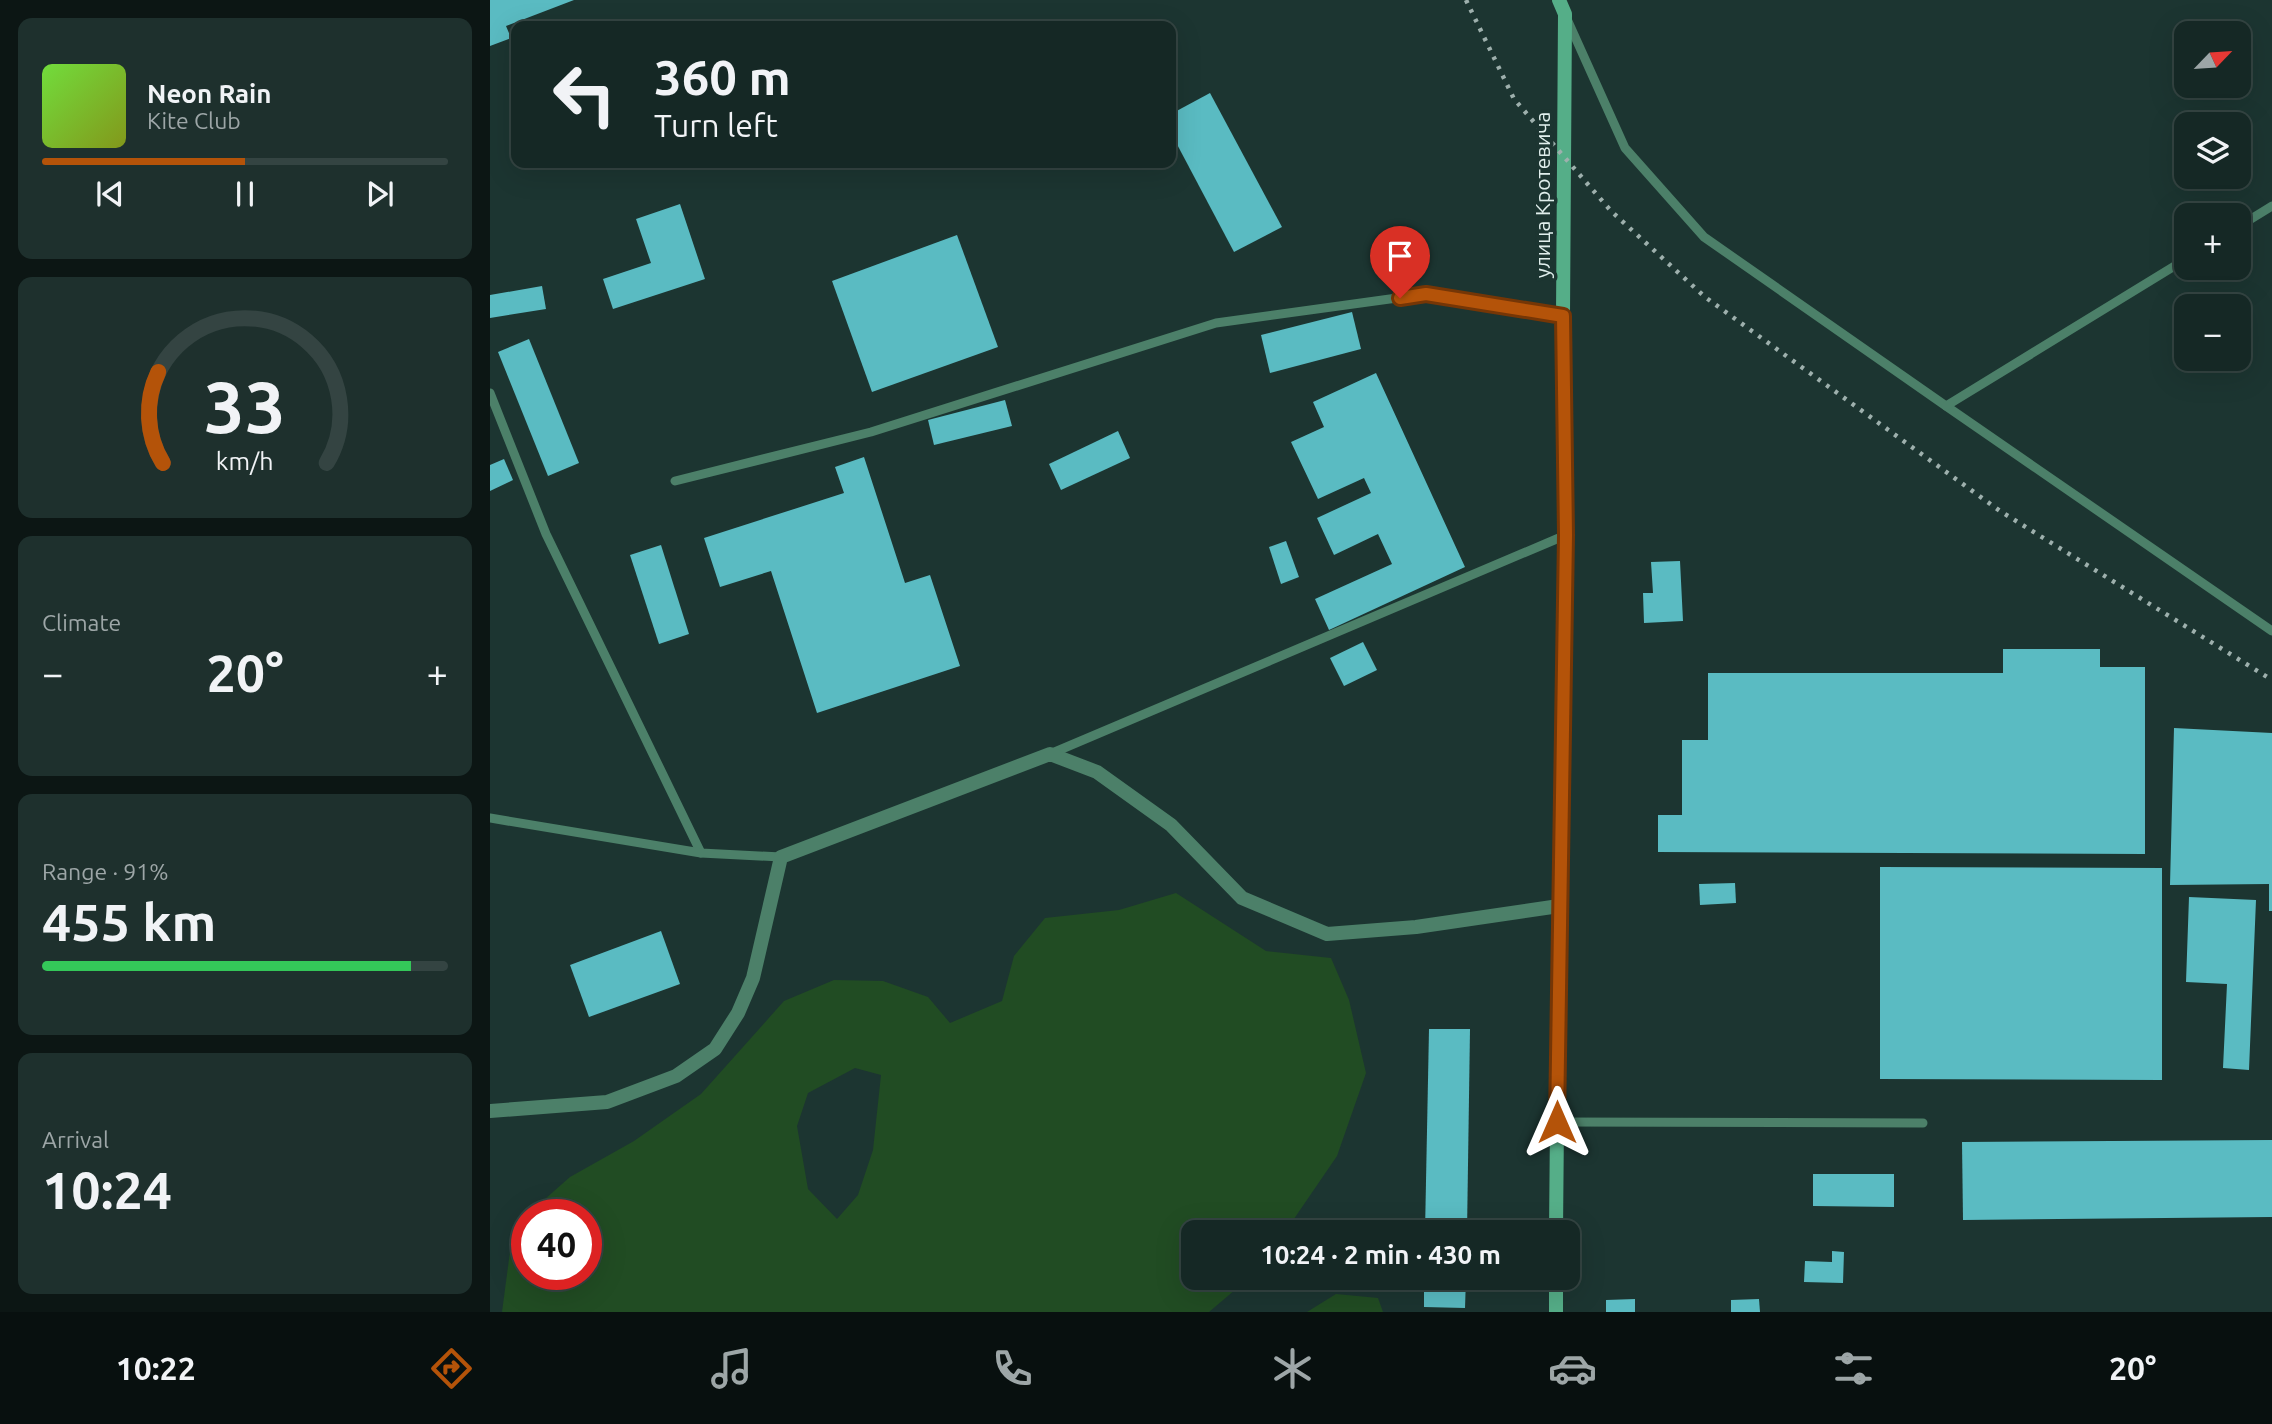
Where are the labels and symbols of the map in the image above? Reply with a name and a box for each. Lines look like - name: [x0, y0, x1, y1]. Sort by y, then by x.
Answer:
- north arrow: [2174, 21, 2250, 98]
- street label: улица Кротевича: [1530, 112, 1554, 278]
- pin: [1370, 226, 1430, 298]
- position arrow: [1520, 1085, 1594, 1159]
- speed limit sign: 40: [511, 1199, 602, 1290]

